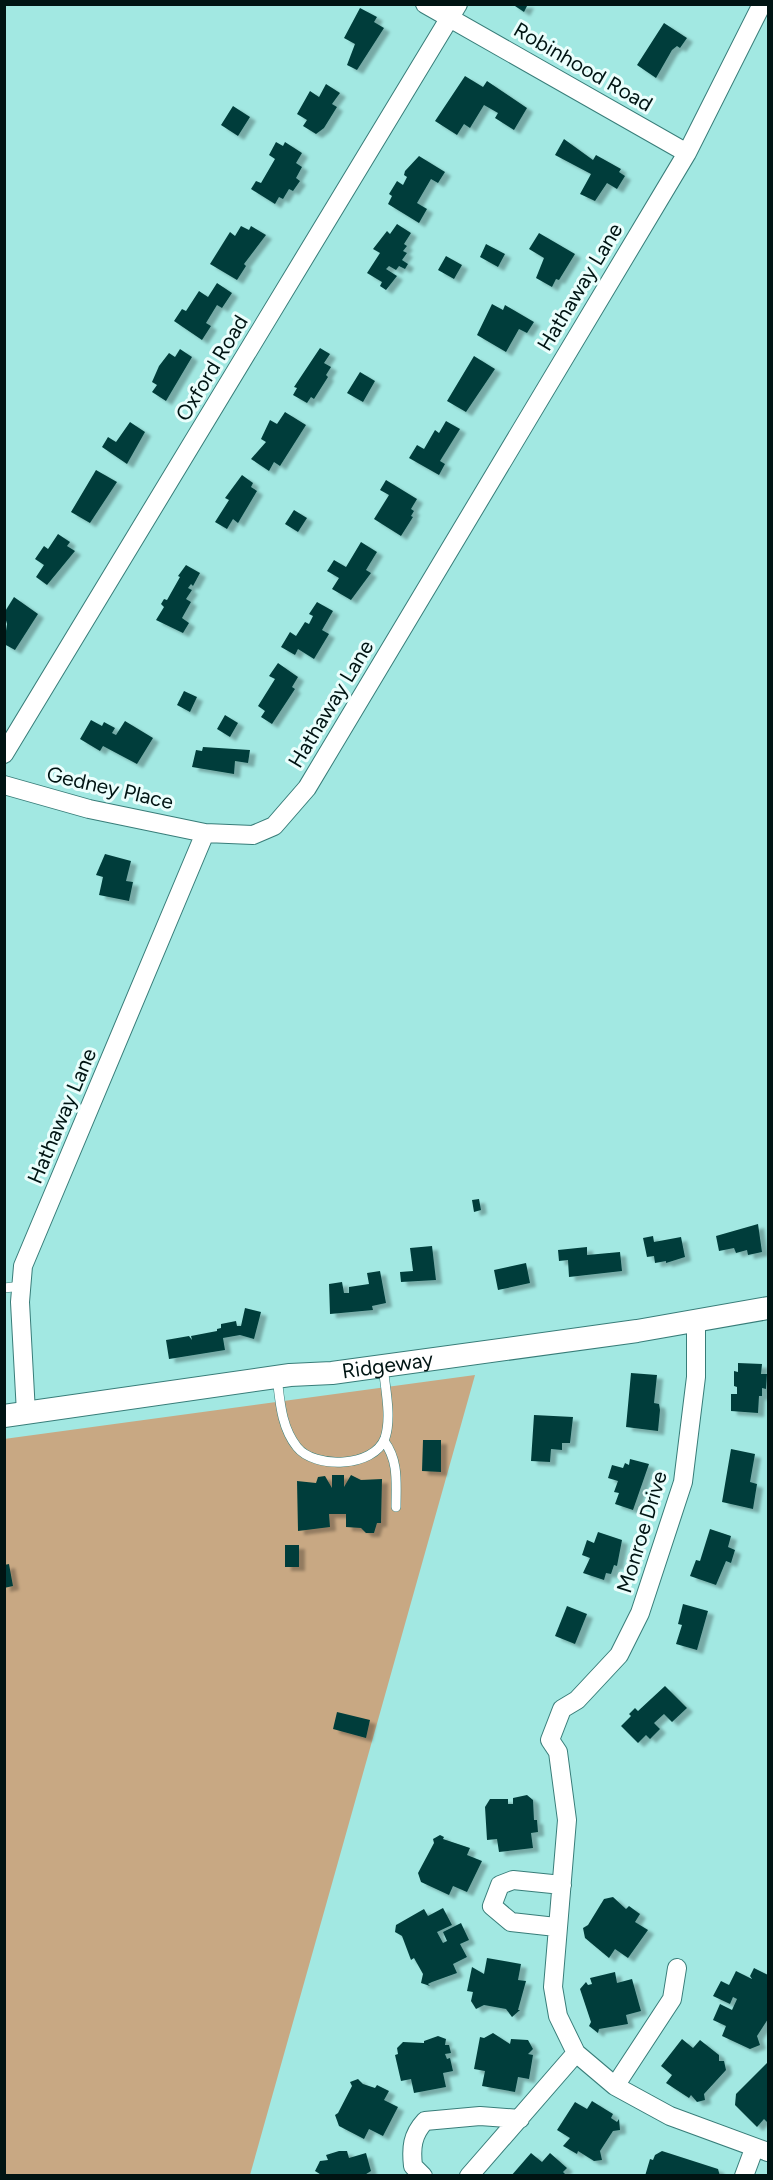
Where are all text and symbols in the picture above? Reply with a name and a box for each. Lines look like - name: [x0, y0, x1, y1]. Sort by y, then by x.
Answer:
- street label: Robinhood Road: [509, 17, 657, 116]
- street label: Hathaway Lane: [532, 218, 628, 355]
- street label: Oxford Road: [170, 310, 253, 425]
- street label: Hathaway Lane: [283, 635, 379, 772]
- street label: Gedney Place: [44, 761, 176, 814]
- street label: Hathaway Lane: [22, 1044, 101, 1187]
- street label: Ridgeway: [340, 1346, 435, 1383]
- street label: Monroe Drive: [611, 1468, 672, 1596]

